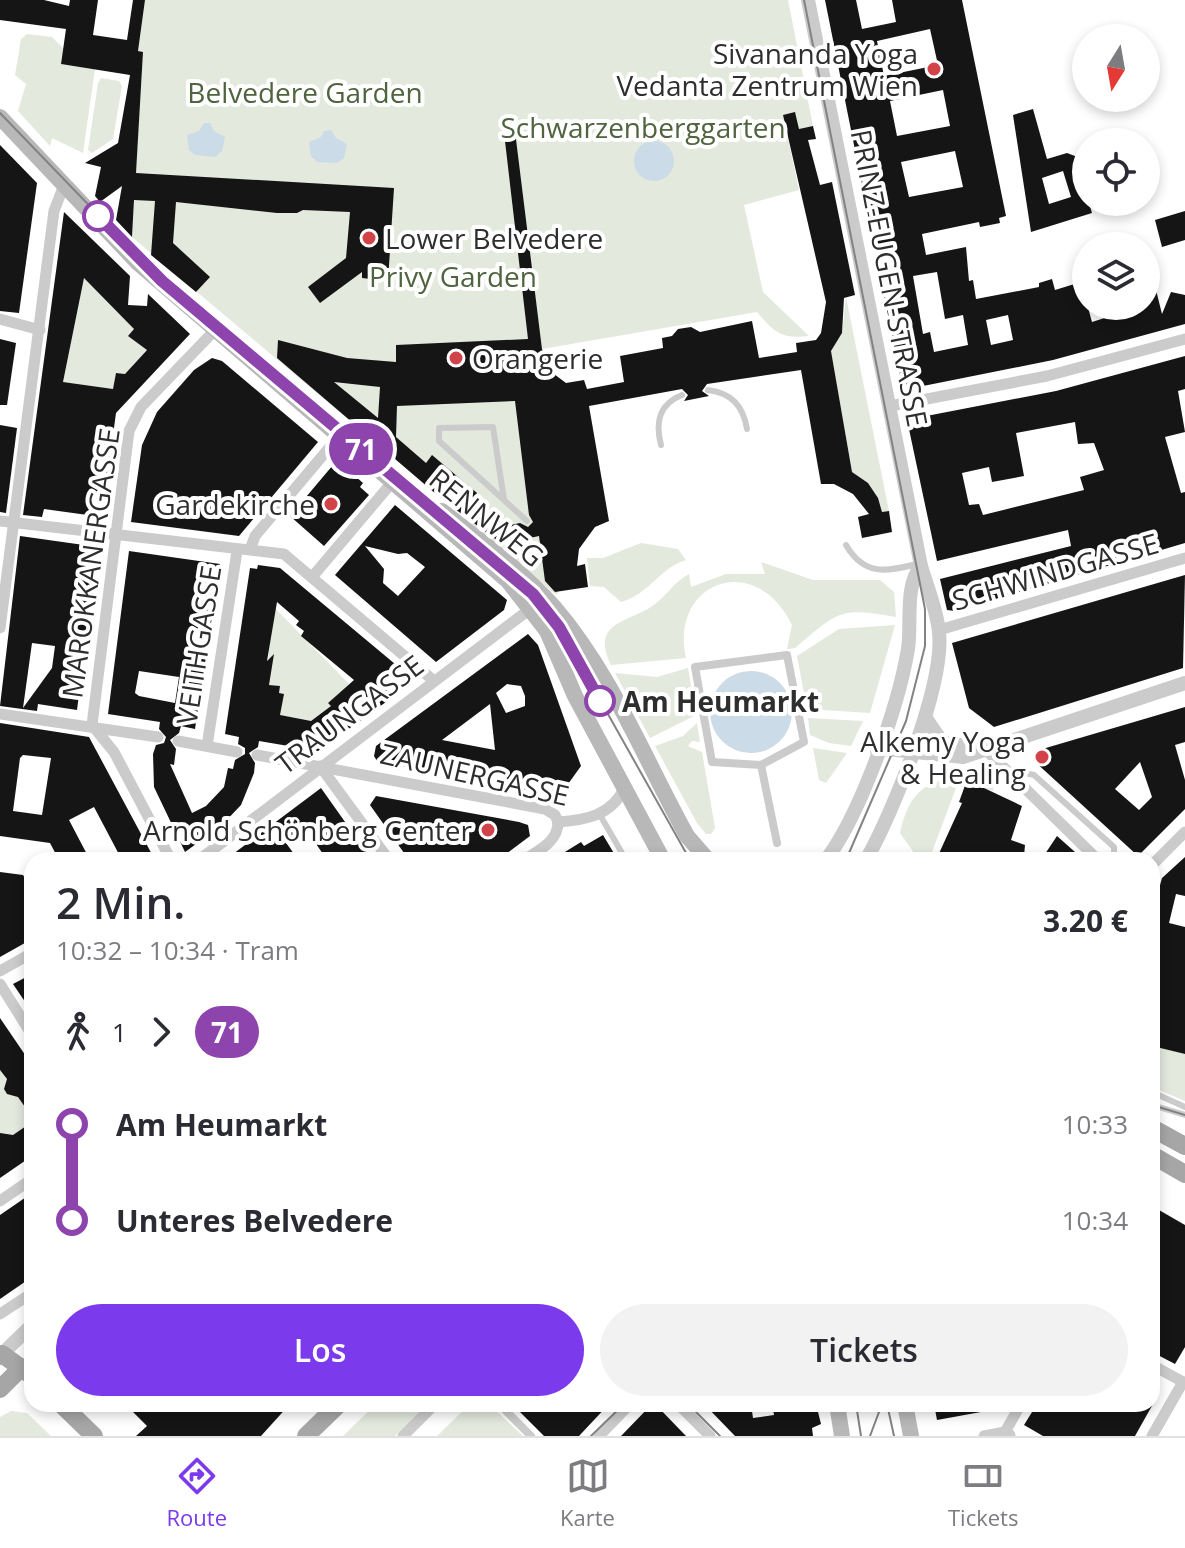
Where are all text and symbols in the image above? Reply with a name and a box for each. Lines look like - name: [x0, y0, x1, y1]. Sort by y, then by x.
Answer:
- north arrow: [1072, 24, 1160, 112]
- map controls: [1072, 24, 1160, 320]
- place label: Sivananda Yoga Vedanta Zentrum Wien: [616, 34, 918, 104]
- marker: Sivananda Yoga Vedanta Zentrum Wien: [925, 60, 943, 78]
- park label: Belvedere Garden: [187, 73, 423, 111]
- park label: Schwarzenberggarten: [500, 108, 786, 146]
- street label: PRINZ-EUGEN-STRASSE: [843, 126, 937, 430]
- button: locate: [1072, 128, 1160, 216]
- unlabelled marker: [83, 201, 113, 231]
- place label: Lower Belvedere: [385, 219, 603, 257]
- marker: Lower Belvedere: [360, 229, 378, 247]
- button: layers: [1072, 232, 1160, 320]
- park label: Privy Garden: [369, 257, 537, 295]
- place label: Orangerie: [472, 339, 603, 377]
- marker: Orangerie: [447, 349, 465, 367]
- line badge: 71: [325, 423, 397, 475]
- street label: MAROKKANERGASSE: [52, 426, 128, 700]
- text: 71: [345, 430, 377, 468]
- street label: RENNWEG: [422, 459, 552, 575]
- place label: Gardekirche: [155, 485, 315, 523]
- marker: Gardekirche: [322, 495, 340, 513]
- street label: SCHWINDGASSE: [947, 523, 1163, 619]
- street label: VEITHGASSE: [167, 563, 229, 727]
- street label: TRAUNGASSE: [267, 646, 431, 782]
- place label: Am Heumarkt: [622, 682, 819, 720]
- marker: Am Heumarkt: [585, 686, 615, 716]
- place label: Alkemy Yoga & Healing: [860, 722, 1026, 792]
- street label: ZAUNERGASSE: [377, 734, 573, 814]
- marker: Alkemy Yoga & Healing: [1033, 748, 1051, 766]
- place label: Arnold Schönberg Center: [143, 811, 473, 849]
- marker: Arnold Schönberg Center: [479, 821, 497, 839]
- text: 2 Min.: [56, 872, 185, 932]
- text: 3.20 €: [1043, 900, 1128, 941]
- text: 10:32 – 10:34 · Tram: [56, 932, 299, 968]
- icon: walk: [56, 1010, 100, 1054]
- icon: forward: [139, 1010, 183, 1054]
- text: 71: [211, 1013, 243, 1051]
- text: 1: [112, 1014, 127, 1050]
- text: Am Heumarkt: [116, 1104, 327, 1145]
- text: 10:33: [1062, 1106, 1128, 1142]
- text: Unteres Belvedere: [116, 1200, 393, 1241]
- text: 10:34: [1062, 1202, 1128, 1238]
- button: Los: [56, 1304, 584, 1396]
- button: Tickets: [600, 1304, 1128, 1396]
- tab: Route: [167, 1454, 227, 1532]
- tab: Karte: [560, 1454, 615, 1532]
- tab: Tickets: [948, 1454, 1018, 1532]

